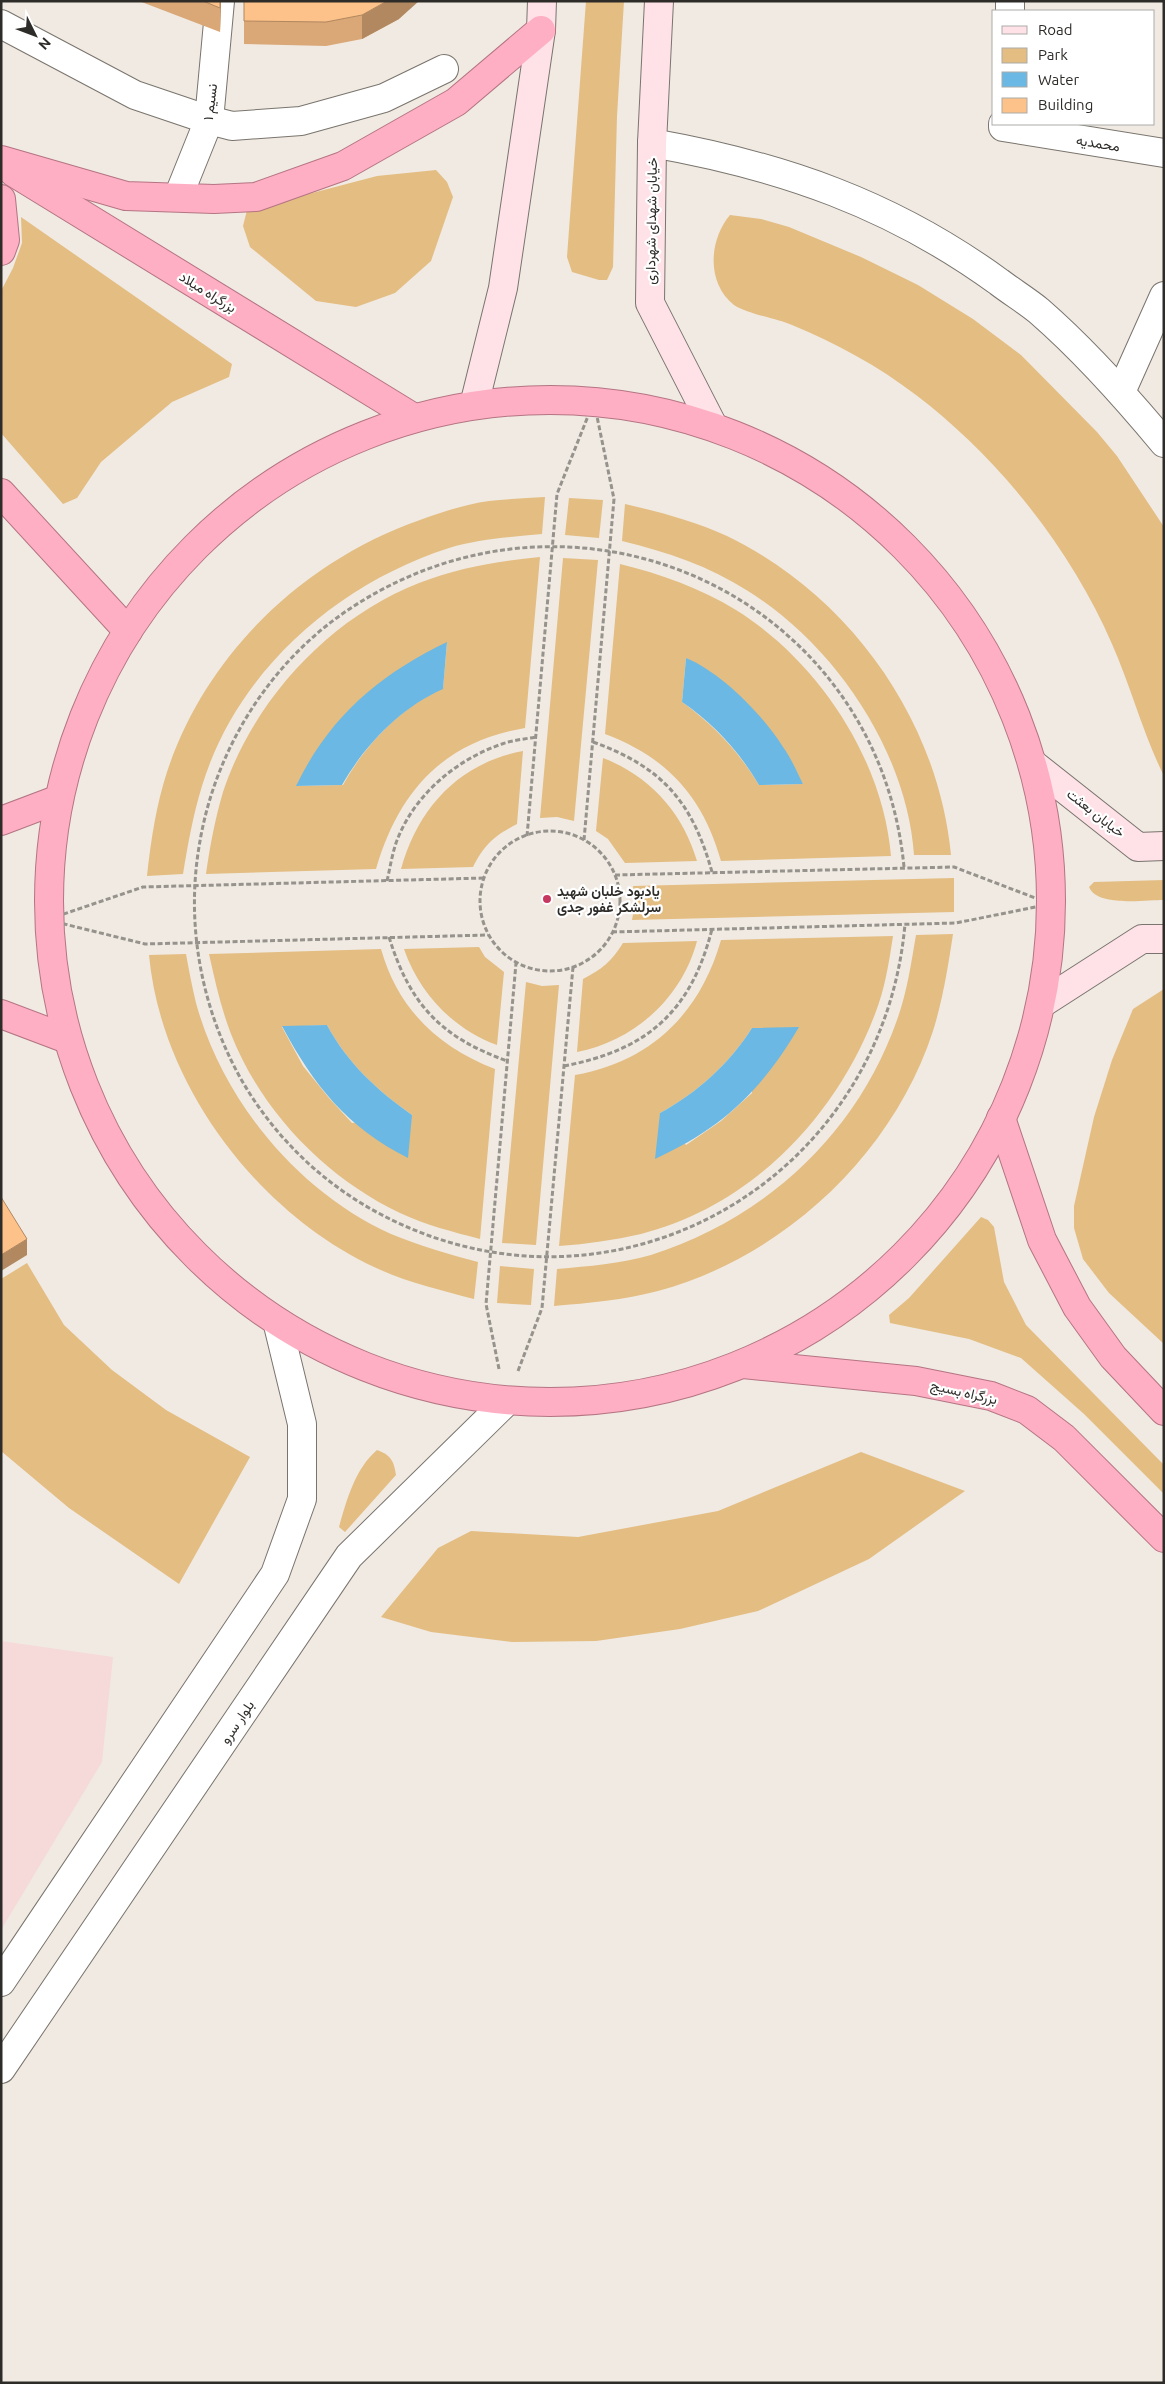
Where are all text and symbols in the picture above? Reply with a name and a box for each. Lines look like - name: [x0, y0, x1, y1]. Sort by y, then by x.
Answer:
- north arrow: [10, 10, 60, 60]
- legend: [992, 10, 1155, 125]
- text: Road: [1038, 21, 1073, 38]
- text: N: [35, 34, 54, 53]
- text: Park: [1038, 46, 1068, 63]
- text: Water: [1038, 71, 1079, 88]
- street label: نسیم ۱: [200, 83, 221, 121]
- text: Building: [1038, 96, 1093, 113]
- street label: محمدیه: [1075, 132, 1121, 154]
- street label: خیابان شهدای شهرداری: [642, 157, 661, 285]
- street label: بزرگراه میلاد: [176, 268, 239, 317]
- street label: خیابان بعثت: [1063, 786, 1128, 841]
- place label: یادبود خلبان شهید سرلشکر غفور جدی: [557, 883, 661, 916]
- marker: یادبود خلبان شهید سرلشکر غفور جدی: [541, 893, 553, 905]
- street label: بزرگراه بسیج: [928, 1377, 999, 1410]
- street label: بلوار سرو: [217, 1697, 258, 1747]

